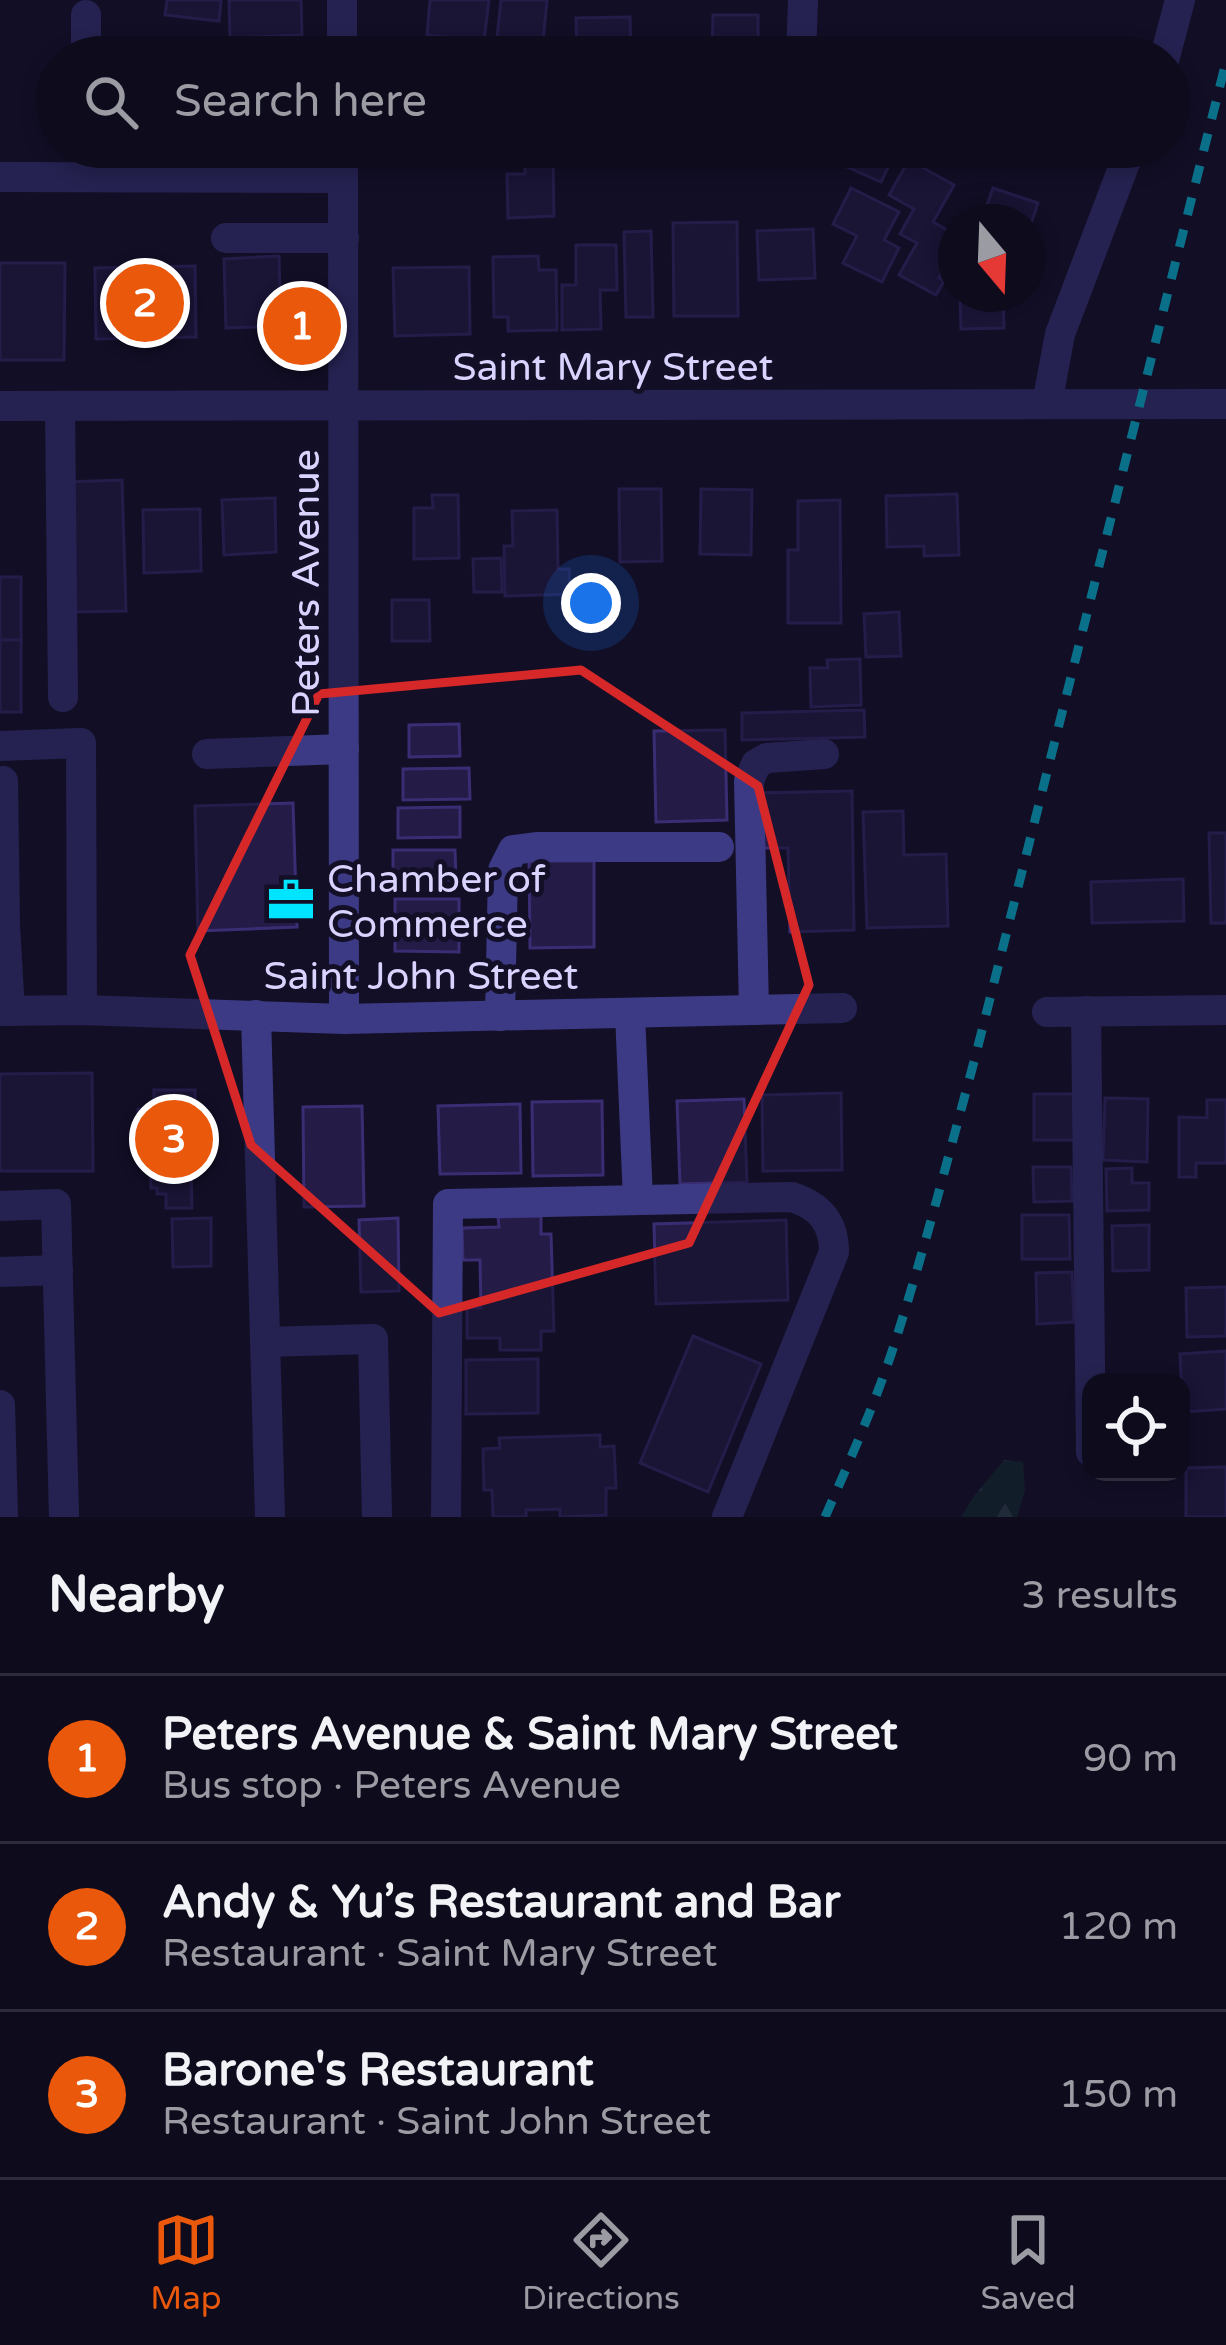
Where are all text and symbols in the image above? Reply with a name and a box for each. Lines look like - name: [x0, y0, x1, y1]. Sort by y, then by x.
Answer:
- search box: [36, 36, 1190, 168]
- icon: search: [78, 69, 144, 135]
- text: Search here: [174, 75, 427, 129]
- north arrow: [938, 204, 1046, 312]
- pin: 2: [106, 258, 184, 348]
- pin: 1: [263, 281, 341, 371]
- street label: Saint Mary Street: [452, 344, 774, 391]
- street label: Peters Avenue: [283, 449, 330, 717]
- your location: [561, 573, 621, 633]
- place label: Chamber of Commerce: [327, 856, 546, 948]
- office icon: Chamber of Commerce: [266, 875, 316, 925]
- street label: Saint John Street: [264, 953, 579, 1000]
- pin: 3: [135, 1094, 213, 1184]
- map controls: [1082, 1373, 1190, 1481]
- button: locate: [1082, 1373, 1190, 1481]
- text: Nearby: [48, 1564, 225, 1626]
- text: 3 results: [1021, 1572, 1178, 1619]
- text: Peters Avenue & Saint Mary Street: [162, 1708, 898, 1762]
- text: 1: [75, 1735, 99, 1782]
- text: 90 m: [1083, 1735, 1178, 1782]
- text: Bus stop · Peters Avenue: [162, 1762, 621, 1809]
- text: Andy & Yu’s Restaurant and Bar: [162, 1876, 840, 1930]
- text: 2: [75, 1903, 99, 1950]
- text: 120 m: [1059, 1903, 1178, 1950]
- text: Restaurant · Saint Mary Street: [162, 1930, 717, 1977]
- text: Barone's Restaurant: [162, 2044, 594, 2098]
- text: 3: [75, 2071, 99, 2118]
- text: 150 m: [1059, 2071, 1178, 2118]
- text: Restaurant · Saint John Street: [162, 2098, 711, 2145]
- tab: Map: [150, 2207, 222, 2318]
- tab: Directions: [522, 2207, 680, 2318]
- tab: Saved: [980, 2207, 1076, 2318]

